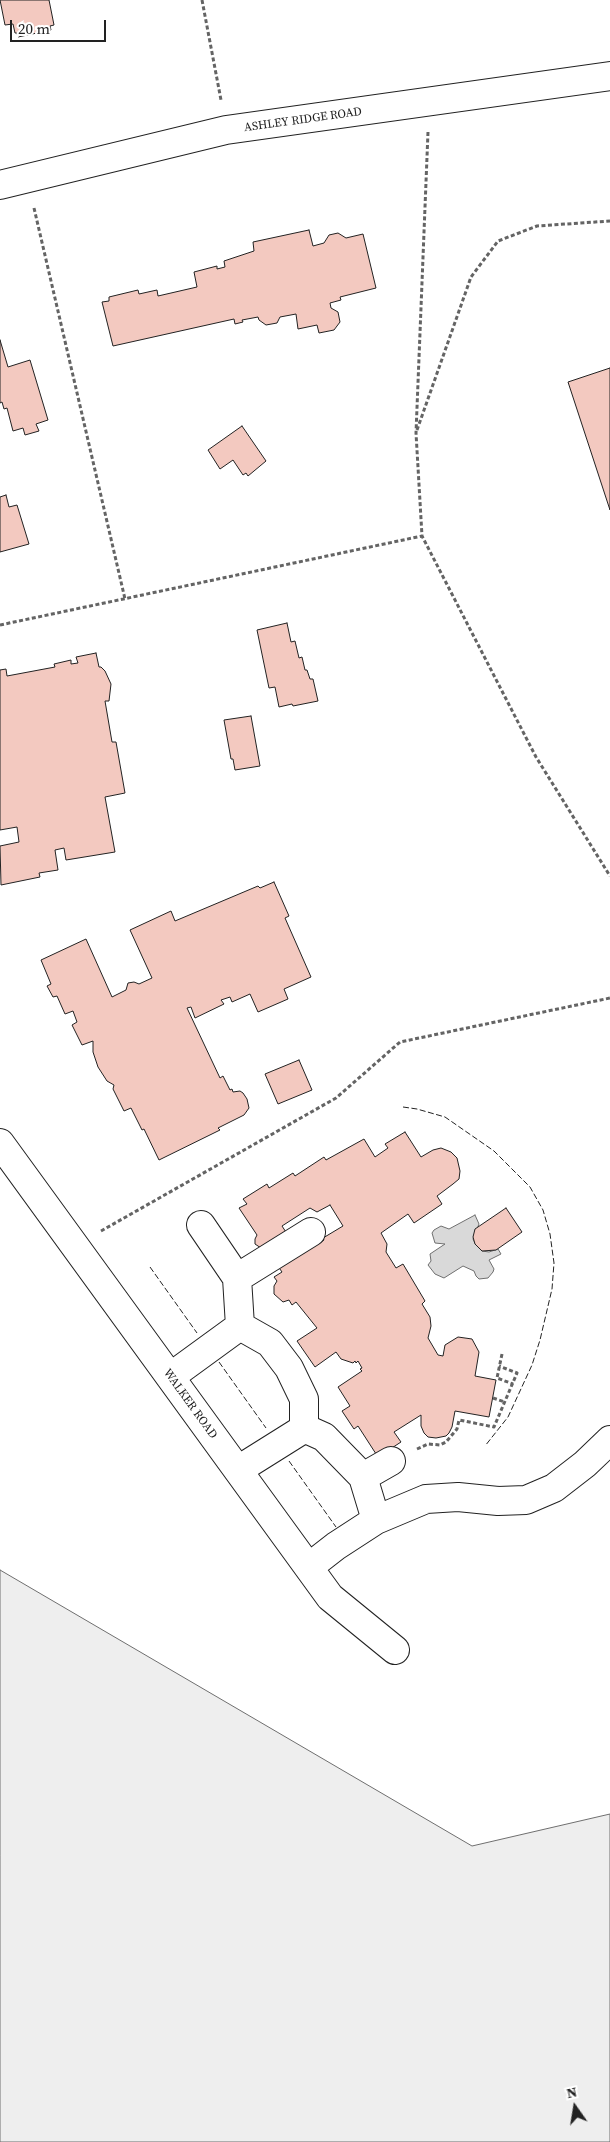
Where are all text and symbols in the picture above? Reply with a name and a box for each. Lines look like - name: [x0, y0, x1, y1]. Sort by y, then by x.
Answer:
- scale bar: [12, 10, 109, 42]
- text: 20 m: [18, 18, 50, 39]
- street label: ASHLEY RIDGE ROAD: [243, 105, 363, 135]
- street label: WALKER ROAD: [160, 1366, 220, 1442]
- text: N: [564, 2081, 579, 2103]
- north arrow: [550, 2082, 600, 2132]

